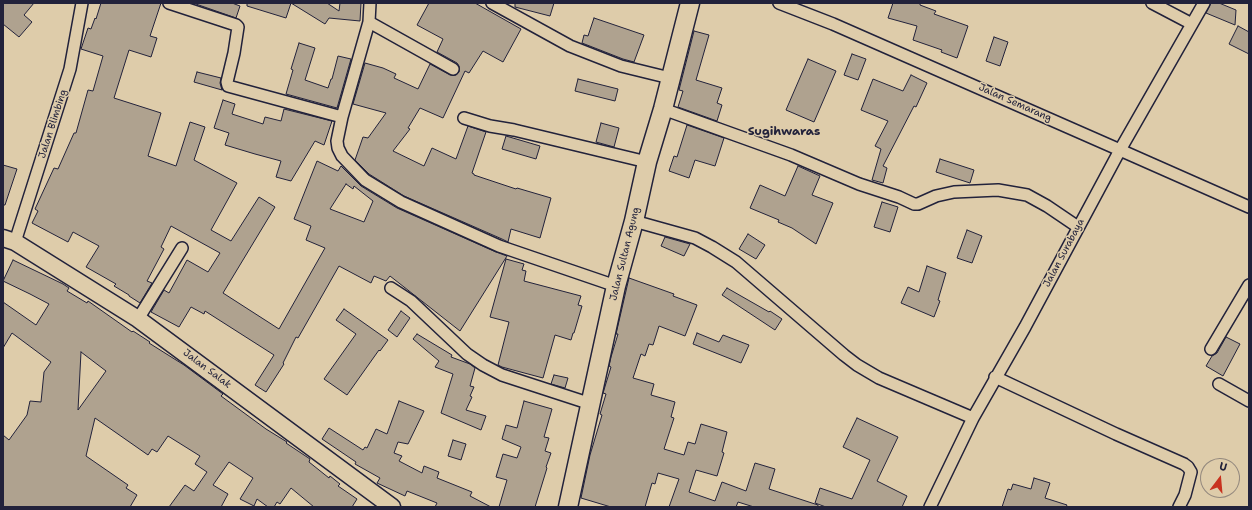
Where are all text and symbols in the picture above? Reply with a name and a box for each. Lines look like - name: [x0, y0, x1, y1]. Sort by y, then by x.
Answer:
- street label: Jalan Semarang: [977, 81, 1053, 125]
- street label: Jalan Blimbing: [36, 88, 70, 160]
- district label: Sugihwaras: [748, 125, 820, 139]
- street label: Jalan Sultan Agung: [608, 206, 642, 302]
- street label: Jalan Surabaya: [1041, 217, 1087, 289]
- street label: Jalan Salak: [180, 347, 234, 391]
- north arrow: [1200, 458, 1240, 498]
- text: U: [1217, 459, 1229, 475]

